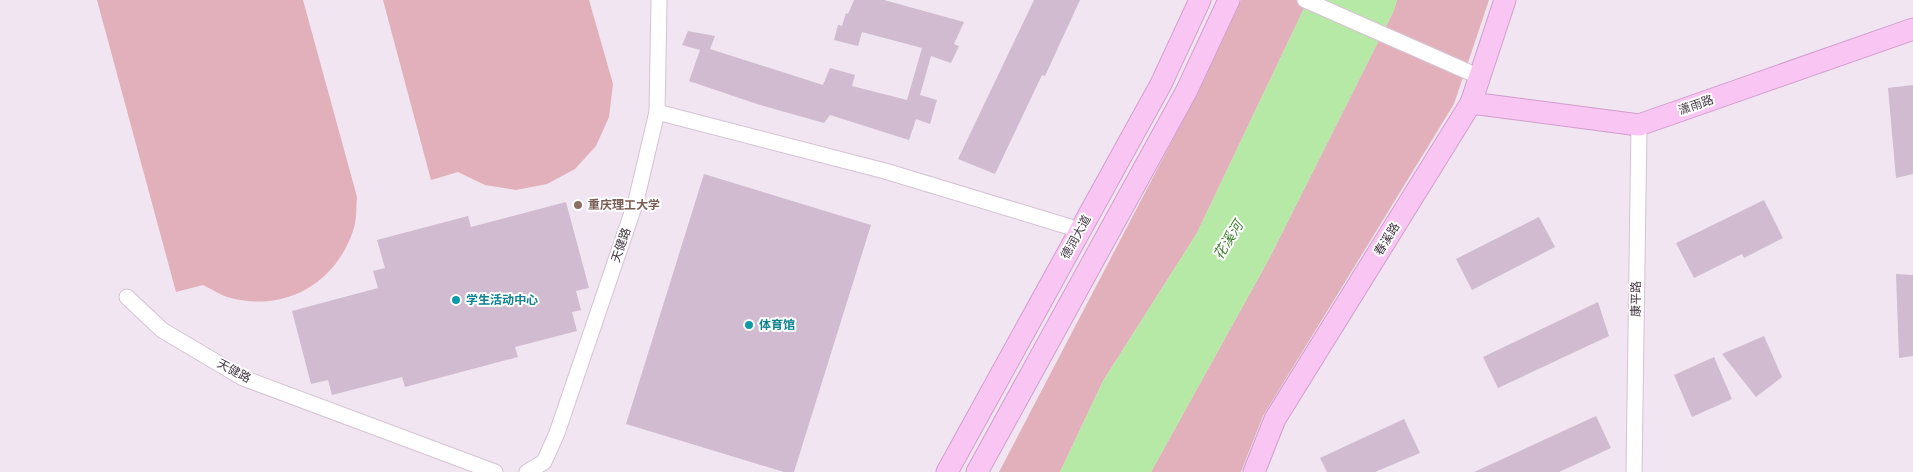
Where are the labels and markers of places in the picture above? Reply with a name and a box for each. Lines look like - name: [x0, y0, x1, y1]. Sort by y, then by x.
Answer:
- place label: 重庆理工大学: [588, 197, 660, 213]
- marker: 重庆理工大学: [572, 199, 584, 211]
- place label: 学生活动中心: [466, 292, 538, 308]
- marker: 学生活动中心: [450, 294, 462, 306]
- place label: 体育馆: [759, 317, 795, 333]
- marker: 体育馆: [743, 319, 755, 331]

